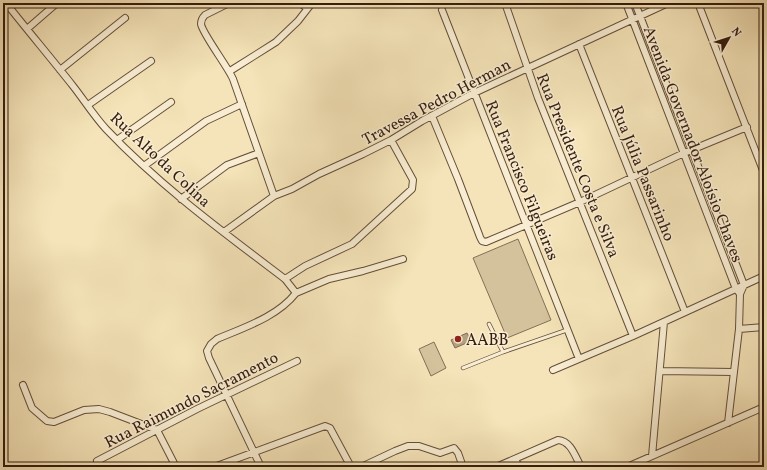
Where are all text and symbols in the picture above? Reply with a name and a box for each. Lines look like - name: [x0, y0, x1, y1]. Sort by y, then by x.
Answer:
- north arrow: [709, 18, 749, 58]
- street label: Avenida Governador Aloísio Chaves: [637, 23, 747, 266]
- text: N: [727, 25, 744, 40]
- street label: Travessa Pedro Herman: [359, 54, 515, 151]
- street label: Rua Presidente Costa e Silva: [530, 70, 624, 261]
- street label: Rua Francisco Filgueiras: [479, 97, 563, 264]
- street label: Rua Júlia Passarinho: [605, 103, 679, 245]
- street label: Rua Alto da Colina: [104, 108, 215, 213]
- place label: AABB: [466, 330, 508, 352]
- marker: AABB: [453, 334, 463, 344]
- street label: Rua Raimundo Sacramento: [101, 347, 283, 454]

